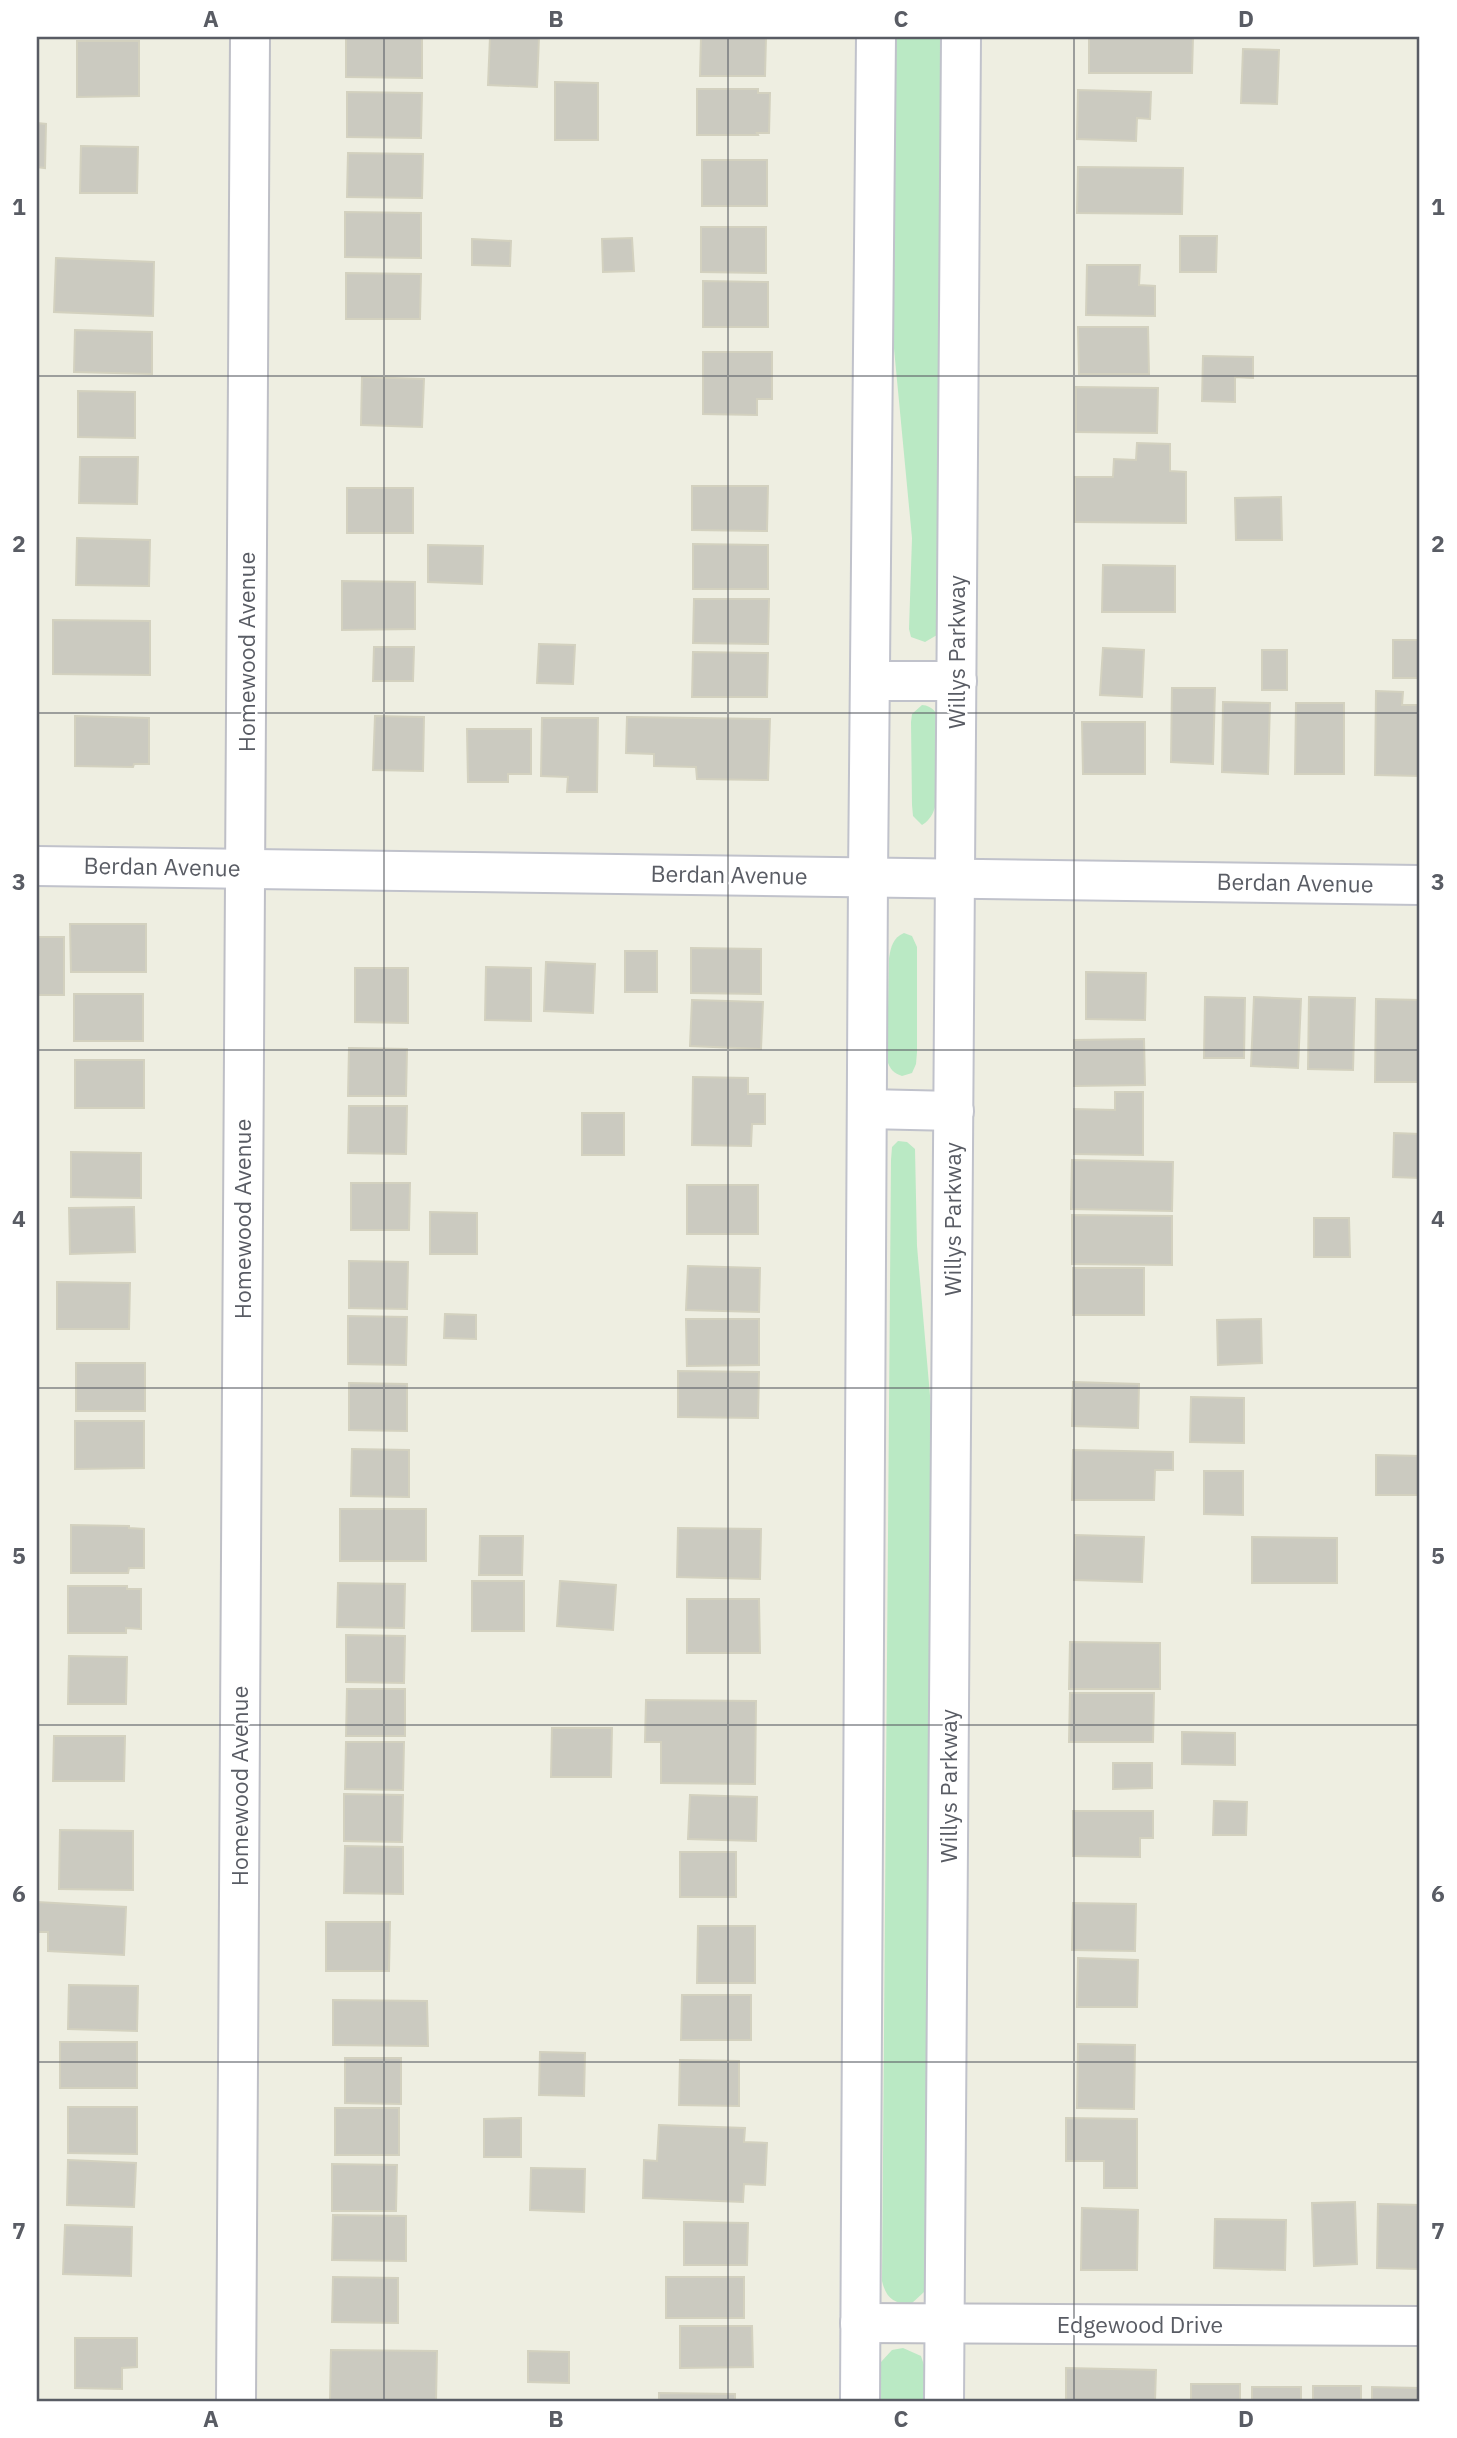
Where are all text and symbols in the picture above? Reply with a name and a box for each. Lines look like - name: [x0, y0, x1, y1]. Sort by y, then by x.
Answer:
- text: A: [203, 3, 219, 33]
- text: B: [548, 3, 564, 33]
- text: C: [894, 3, 909, 33]
- text: D: [1238, 3, 1254, 33]
- text: 1: [12, 191, 26, 221]
- text: 1: [1431, 191, 1445, 221]
- text: 2: [12, 528, 26, 558]
- text: 2: [1431, 528, 1445, 558]
- street label: Homewood Avenue: [231, 552, 261, 752]
- street label: Willys Parkway: [941, 574, 971, 729]
- street label: Berdan Avenue: [83, 850, 241, 882]
- street label: Berdan Avenue: [650, 858, 808, 890]
- text: 3: [12, 866, 26, 896]
- street label: Berdan Avenue: [1216, 866, 1374, 898]
- text: 3: [1431, 866, 1445, 896]
- street label: Homewood Avenue: [227, 1119, 257, 1319]
- street label: Willys Parkway: [937, 1141, 967, 1296]
- text: 4: [12, 1203, 26, 1233]
- text: 4: [1431, 1203, 1445, 1233]
- text: 5: [12, 1540, 26, 1570]
- text: 5: [1431, 1540, 1445, 1570]
- street label: Homewood Avenue: [224, 1686, 254, 1886]
- street label: Willys Parkway: [933, 1708, 963, 1863]
- text: 6: [12, 1878, 26, 1908]
- text: 6: [1431, 1878, 1445, 1908]
- text: 7: [12, 2215, 26, 2245]
- text: 7: [1431, 2215, 1445, 2245]
- street label: Edgewood Drive: [1057, 2309, 1223, 2339]
- text: A: [203, 2403, 219, 2433]
- text: B: [548, 2403, 564, 2433]
- text: C: [894, 2403, 909, 2433]
- text: D: [1238, 2403, 1254, 2433]

